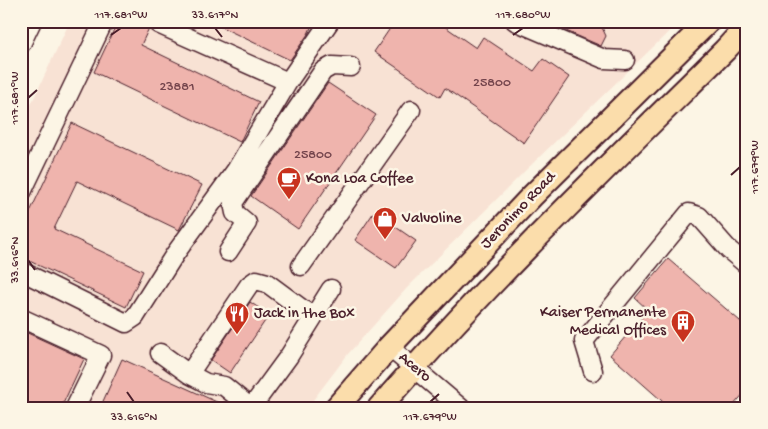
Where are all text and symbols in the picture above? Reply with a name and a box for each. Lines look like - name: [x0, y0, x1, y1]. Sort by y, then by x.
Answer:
- text: 117.681°W: [94, 9, 147, 23]
- text: 33.617°N: [191, 9, 238, 23]
- text: 117.680°W: [495, 9, 550, 23]
- text: 117.681°W: [9, 72, 23, 125]
- house number: 25800: [473, 75, 511, 92]
- house number: 23881: [159, 79, 195, 96]
- text: 117.679°W: [749, 140, 763, 195]
- house number: 25800: [294, 147, 332, 164]
- cafe icon: Kona Loa Coffee: [276, 166, 302, 200]
- street label: Jeronimo Road: [477, 167, 562, 254]
- place label: Kona Loa Coffee: [306, 170, 414, 189]
- shop icon: Valvoline: [372, 206, 398, 240]
- place label: Valvoline: [401, 210, 462, 229]
- text: 33.616°N: [9, 237, 23, 284]
- restaurant icon: Jack in the Box: [224, 301, 250, 335]
- place label: Kaiser Permanente Medical Offices: [540, 304, 667, 341]
- place label: Jack in the Box: [254, 305, 355, 324]
- building icon: Kaiser Permanente Medical Offices: [670, 309, 696, 343]
- street label: Acero: [394, 349, 434, 387]
- text: 33.616°N: [110, 411, 157, 425]
- text: 117.679°W: [402, 411, 457, 425]

